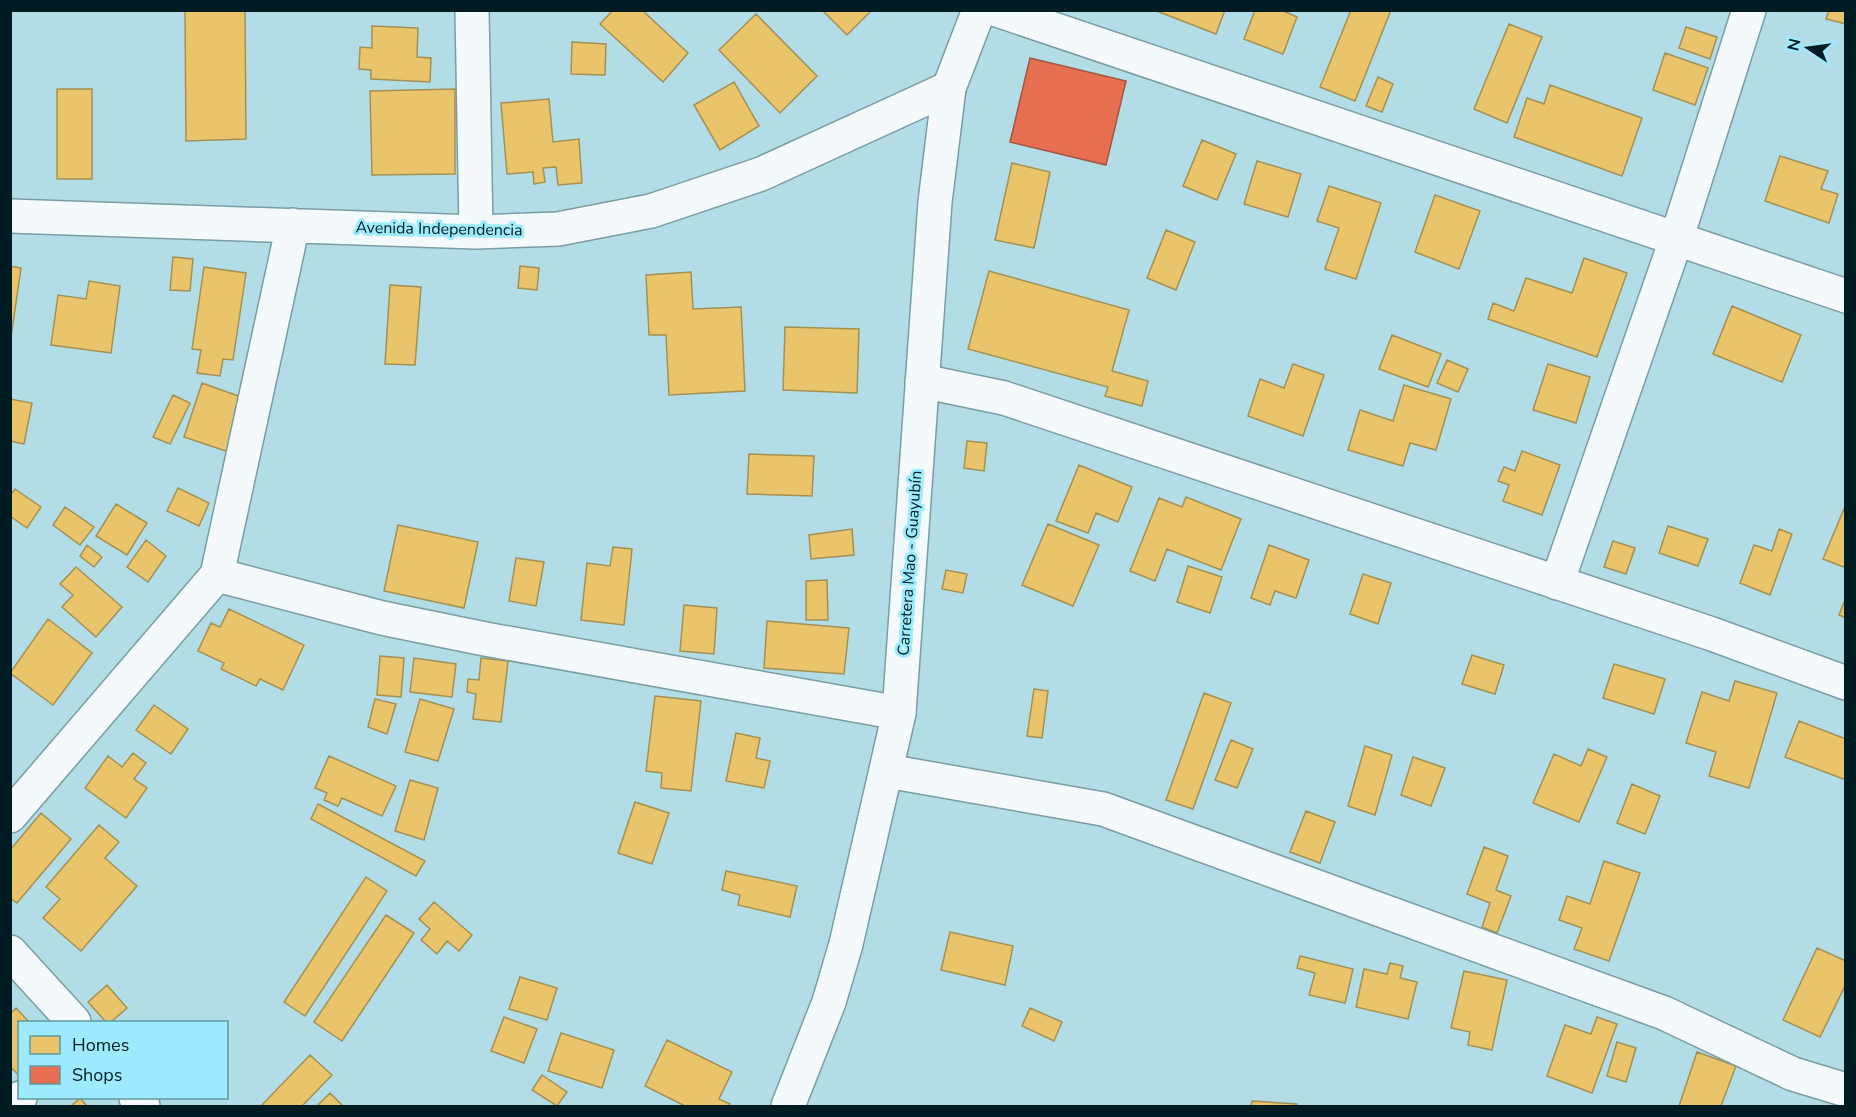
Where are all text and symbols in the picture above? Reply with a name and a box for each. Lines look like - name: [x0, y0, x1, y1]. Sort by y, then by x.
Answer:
- north arrow: [1778, 18, 1838, 78]
- text: N: [1782, 37, 1806, 53]
- street label: Avenida Independencia: [355, 217, 523, 241]
- street label: Carretera Mao - Guayubín: [893, 470, 927, 656]
- legend: [18, 1021, 228, 1099]
- text: Homes: [72, 1033, 129, 1057]
- text: Shops: [72, 1063, 122, 1087]

